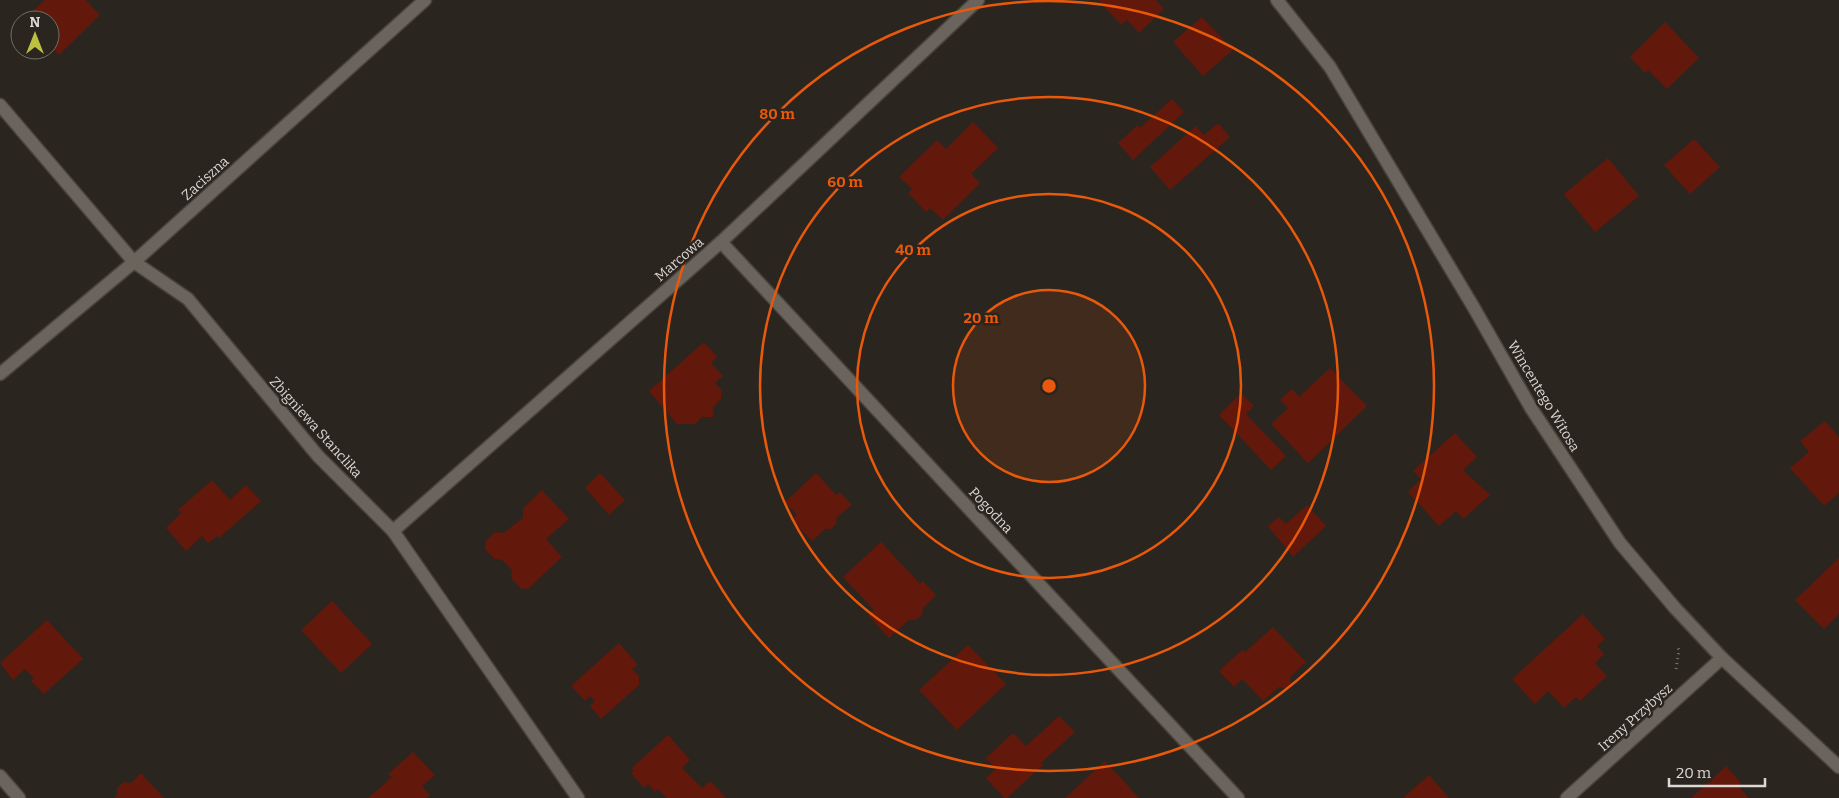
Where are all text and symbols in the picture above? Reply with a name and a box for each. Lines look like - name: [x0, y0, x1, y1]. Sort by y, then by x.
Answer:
- north arrow: [10, 10, 60, 60]
- text: N: [30, 14, 41, 31]
- text: 80 m: [759, 105, 795, 123]
- street label: Zaciszna: [178, 153, 233, 204]
- text: 60 m: [827, 173, 863, 191]
- street label: Marcowa: [651, 233, 707, 285]
- text: 40 m: [895, 241, 932, 259]
- text: 20 m: [964, 309, 999, 327]
- street label: Wincentego Witosa: [1504, 338, 1584, 455]
- street label: Zbigniewa Stanclika: [266, 373, 366, 482]
- centre of rings: [1040, 377, 1058, 395]
- street label: Pogodna: [965, 484, 1016, 537]
- street label: Ireny Przybysz: [1595, 680, 1676, 755]
- scale bar: [1669, 756, 1765, 788]
- text: 20 m: [1676, 764, 1712, 782]

